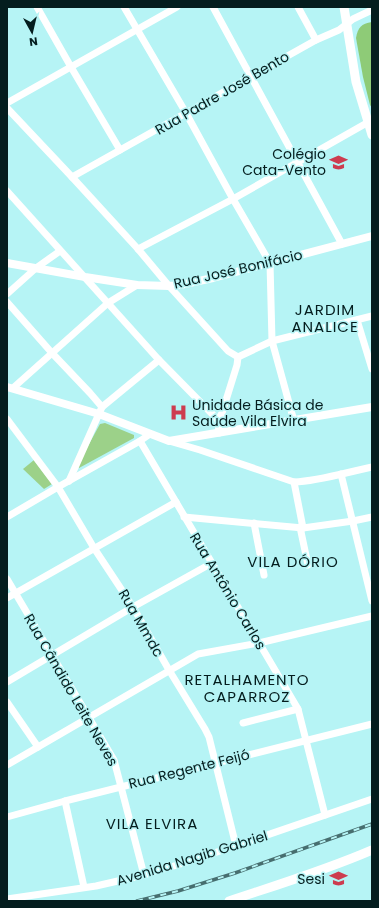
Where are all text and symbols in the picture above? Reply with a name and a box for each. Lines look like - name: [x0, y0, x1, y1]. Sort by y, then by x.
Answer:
- north arrow: [12, 12, 52, 52]
- text: N: [28, 33, 39, 50]
- street label: Rua Padre José Bento: [151, 46, 293, 140]
- place label: Colégio Cata-Vento: [242, 144, 326, 180]
- school or university icon: Colégio Cata-Vento: [329, 152, 349, 172]
- street label: Rua José Bonifácio: [172, 244, 304, 294]
- district label: JARDIM ANALICE: [291, 299, 359, 337]
- place label: Unidade Básica de Saúde Vila Elvira: [192, 395, 324, 431]
- hospital icon: Unidade Básica de Saúde Vila Elvira: [169, 403, 189, 423]
- street label: Rua Antônio Carlos: [185, 529, 271, 653]
- district label: VILA DÓRIO: [247, 551, 339, 572]
- street label: Rua Mmdc: [114, 585, 168, 661]
- street label: Rua Cândido Leite Neves: [19, 610, 123, 770]
- district label: RETALHAMENTO CAPARROZ: [184, 669, 310, 707]
- street label: Rua Regente Feijó: [126, 744, 252, 794]
- district label: VILA ELVIRA: [106, 813, 198, 834]
- street label: Avenida Nagib Gabriel: [114, 825, 270, 891]
- place label: Sesi: [297, 869, 325, 889]
- school or university icon: Sesi: [328, 869, 348, 889]

